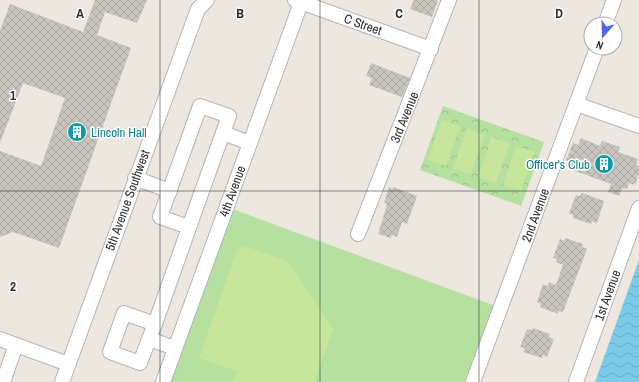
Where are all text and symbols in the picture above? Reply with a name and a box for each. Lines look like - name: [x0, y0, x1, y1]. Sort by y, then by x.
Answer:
- text: A: [76, 5, 84, 22]
- text: B: [236, 5, 244, 22]
- text: C: [395, 5, 403, 22]
- text: D: [555, 5, 563, 22]
- street label: C Street: [342, 10, 384, 39]
- north arrow: [583, 16, 623, 56]
- text: N: [594, 38, 605, 53]
- text: 1: [10, 87, 16, 104]
- street label: 3rd Avenue: [387, 89, 422, 145]
- building icon: Lincoln Hall: [66, 121, 88, 143]
- place label: Lincoln Hall: [91, 124, 147, 141]
- street label: 5th Avenue Southwest: [101, 147, 154, 253]
- building icon: Officer's Club: [593, 153, 615, 175]
- place label: Officer's Club: [526, 156, 590, 173]
- street label: 4th Avenue: [215, 163, 250, 219]
- street label: 2nd Avenue: [518, 186, 553, 244]
- street label: 1st Avenue: [590, 267, 624, 323]
- text: 2: [10, 278, 16, 295]

